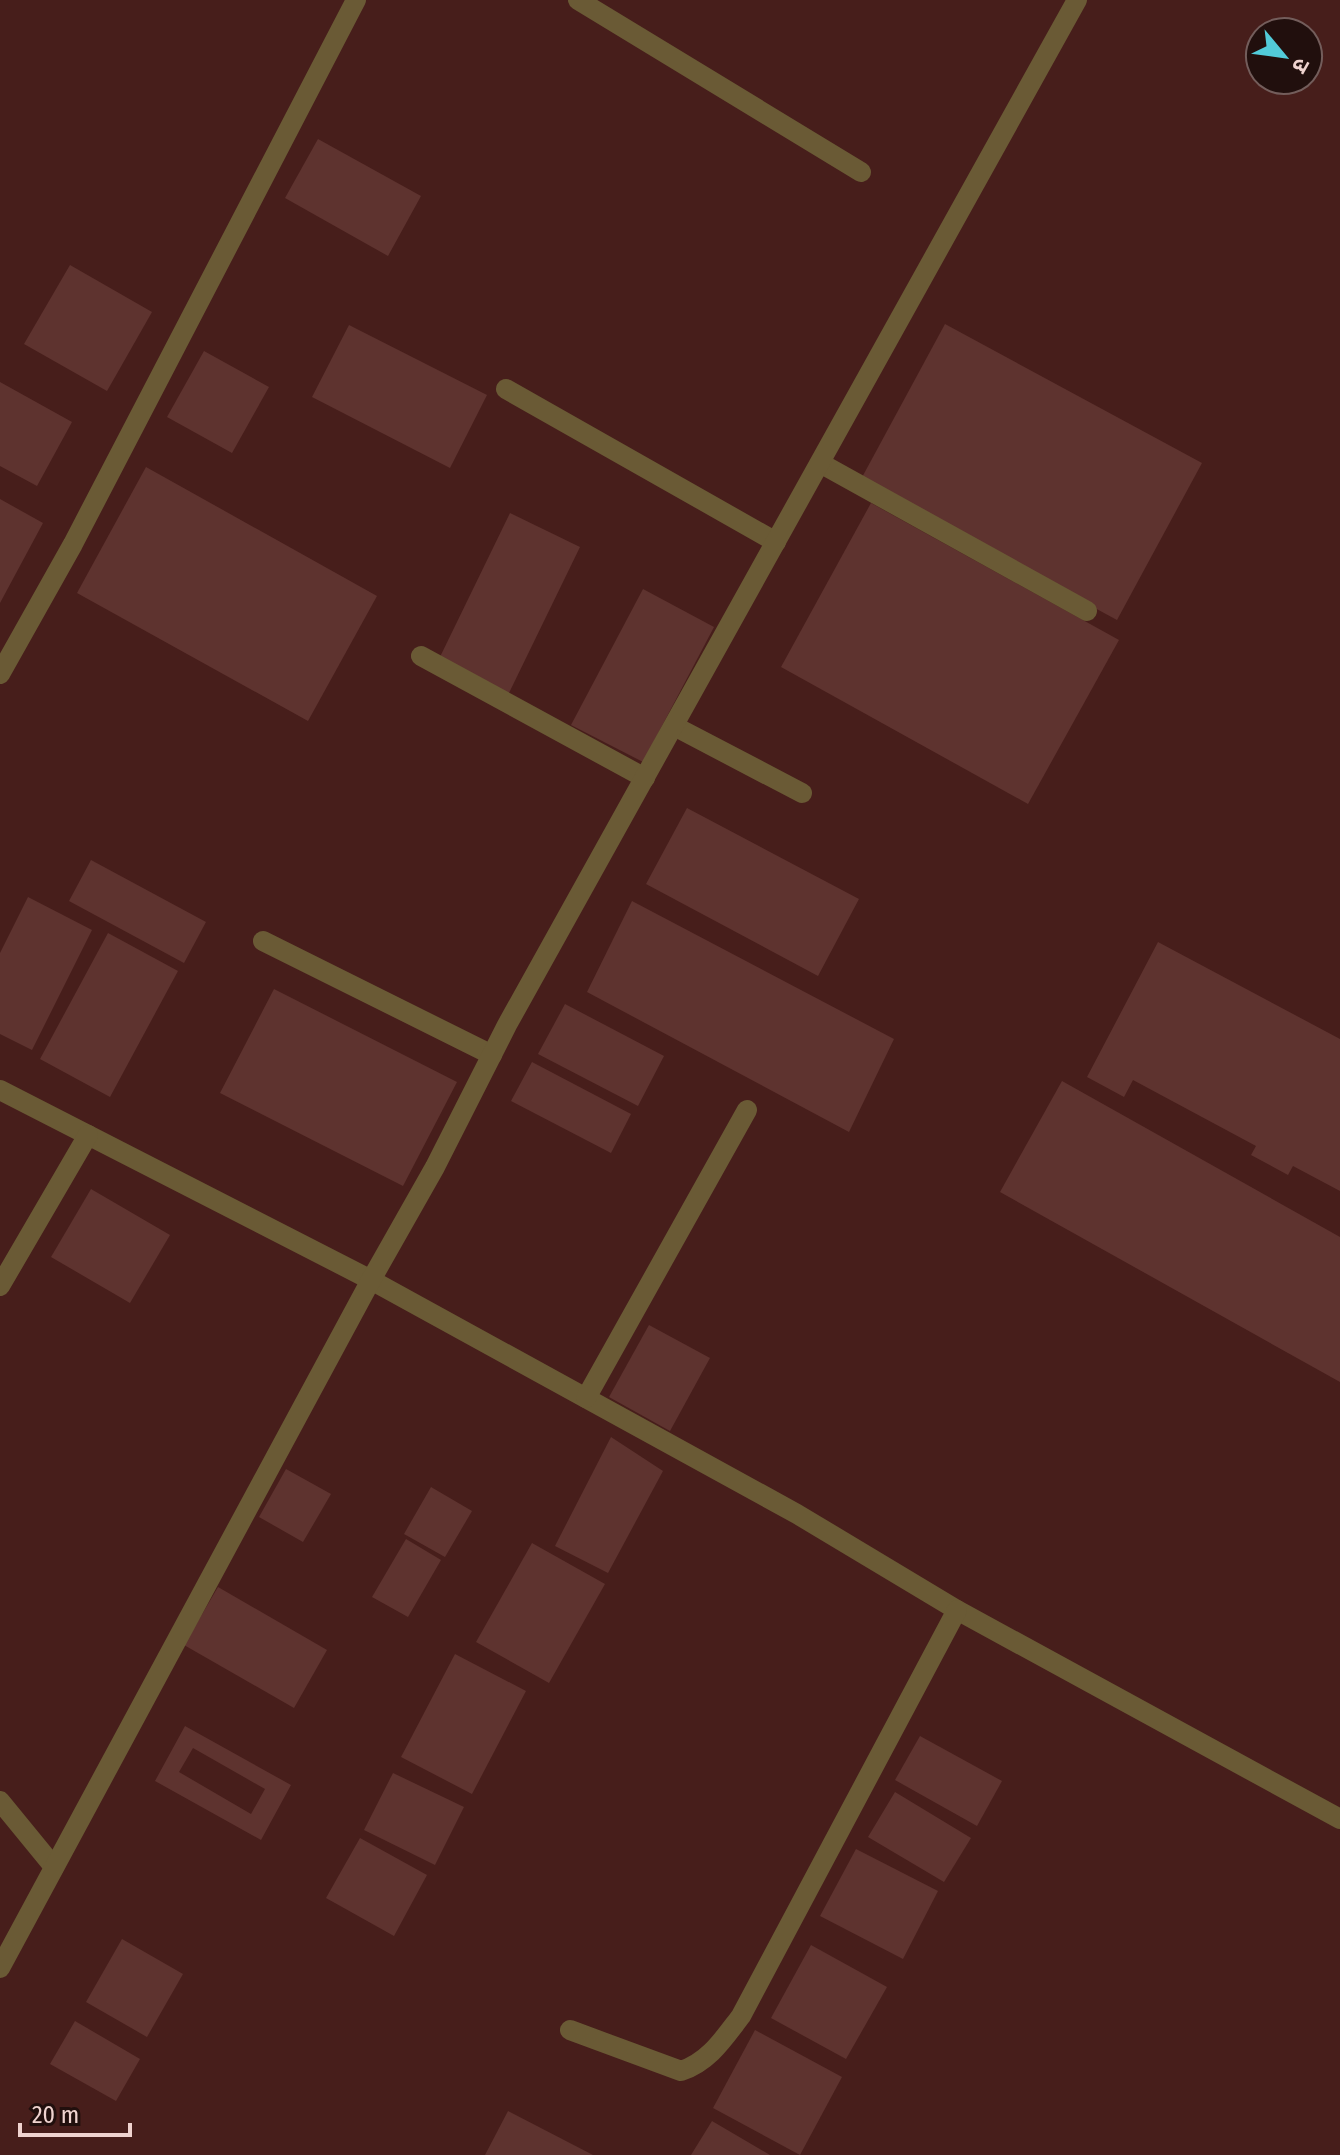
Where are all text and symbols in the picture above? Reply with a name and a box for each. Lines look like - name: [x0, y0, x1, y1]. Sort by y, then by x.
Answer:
- north arrow: [1244, 16, 1324, 96]
- text: उ: [1286, 53, 1316, 79]
- scale bar: [20, 2087, 130, 2137]
- text: 20 m: [32, 2101, 79, 2129]

